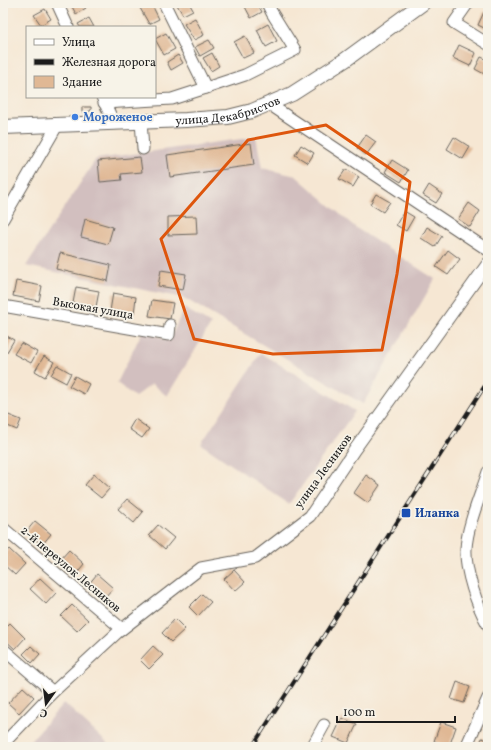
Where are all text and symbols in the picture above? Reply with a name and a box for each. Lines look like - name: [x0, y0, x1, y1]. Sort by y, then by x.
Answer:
- legend: [26, 26, 156, 98]
- text: Улица: [62, 35, 95, 51]
- text: Железная дорога: [62, 55, 156, 71]
- text: Здание: [62, 75, 102, 91]
- street label: улица Декабристов: [175, 93, 283, 129]
- place label: Мороженое: [83, 110, 153, 126]
- marker: Мороженое: [70, 112, 80, 122]
- street label: Высокая улица: [51, 294, 134, 324]
- street label: улица Лесников: [291, 431, 356, 512]
- place label: Иланка: [415, 506, 460, 522]
- marker: Иланка: [400, 507, 412, 519]
- street label: 2-й переулок Лесников: [17, 523, 124, 617]
- north arrow: [26, 684, 66, 724]
- scale bar: [337, 698, 455, 724]
- text: С: [39, 704, 49, 720]
- text: 100 m: [343, 705, 376, 721]

